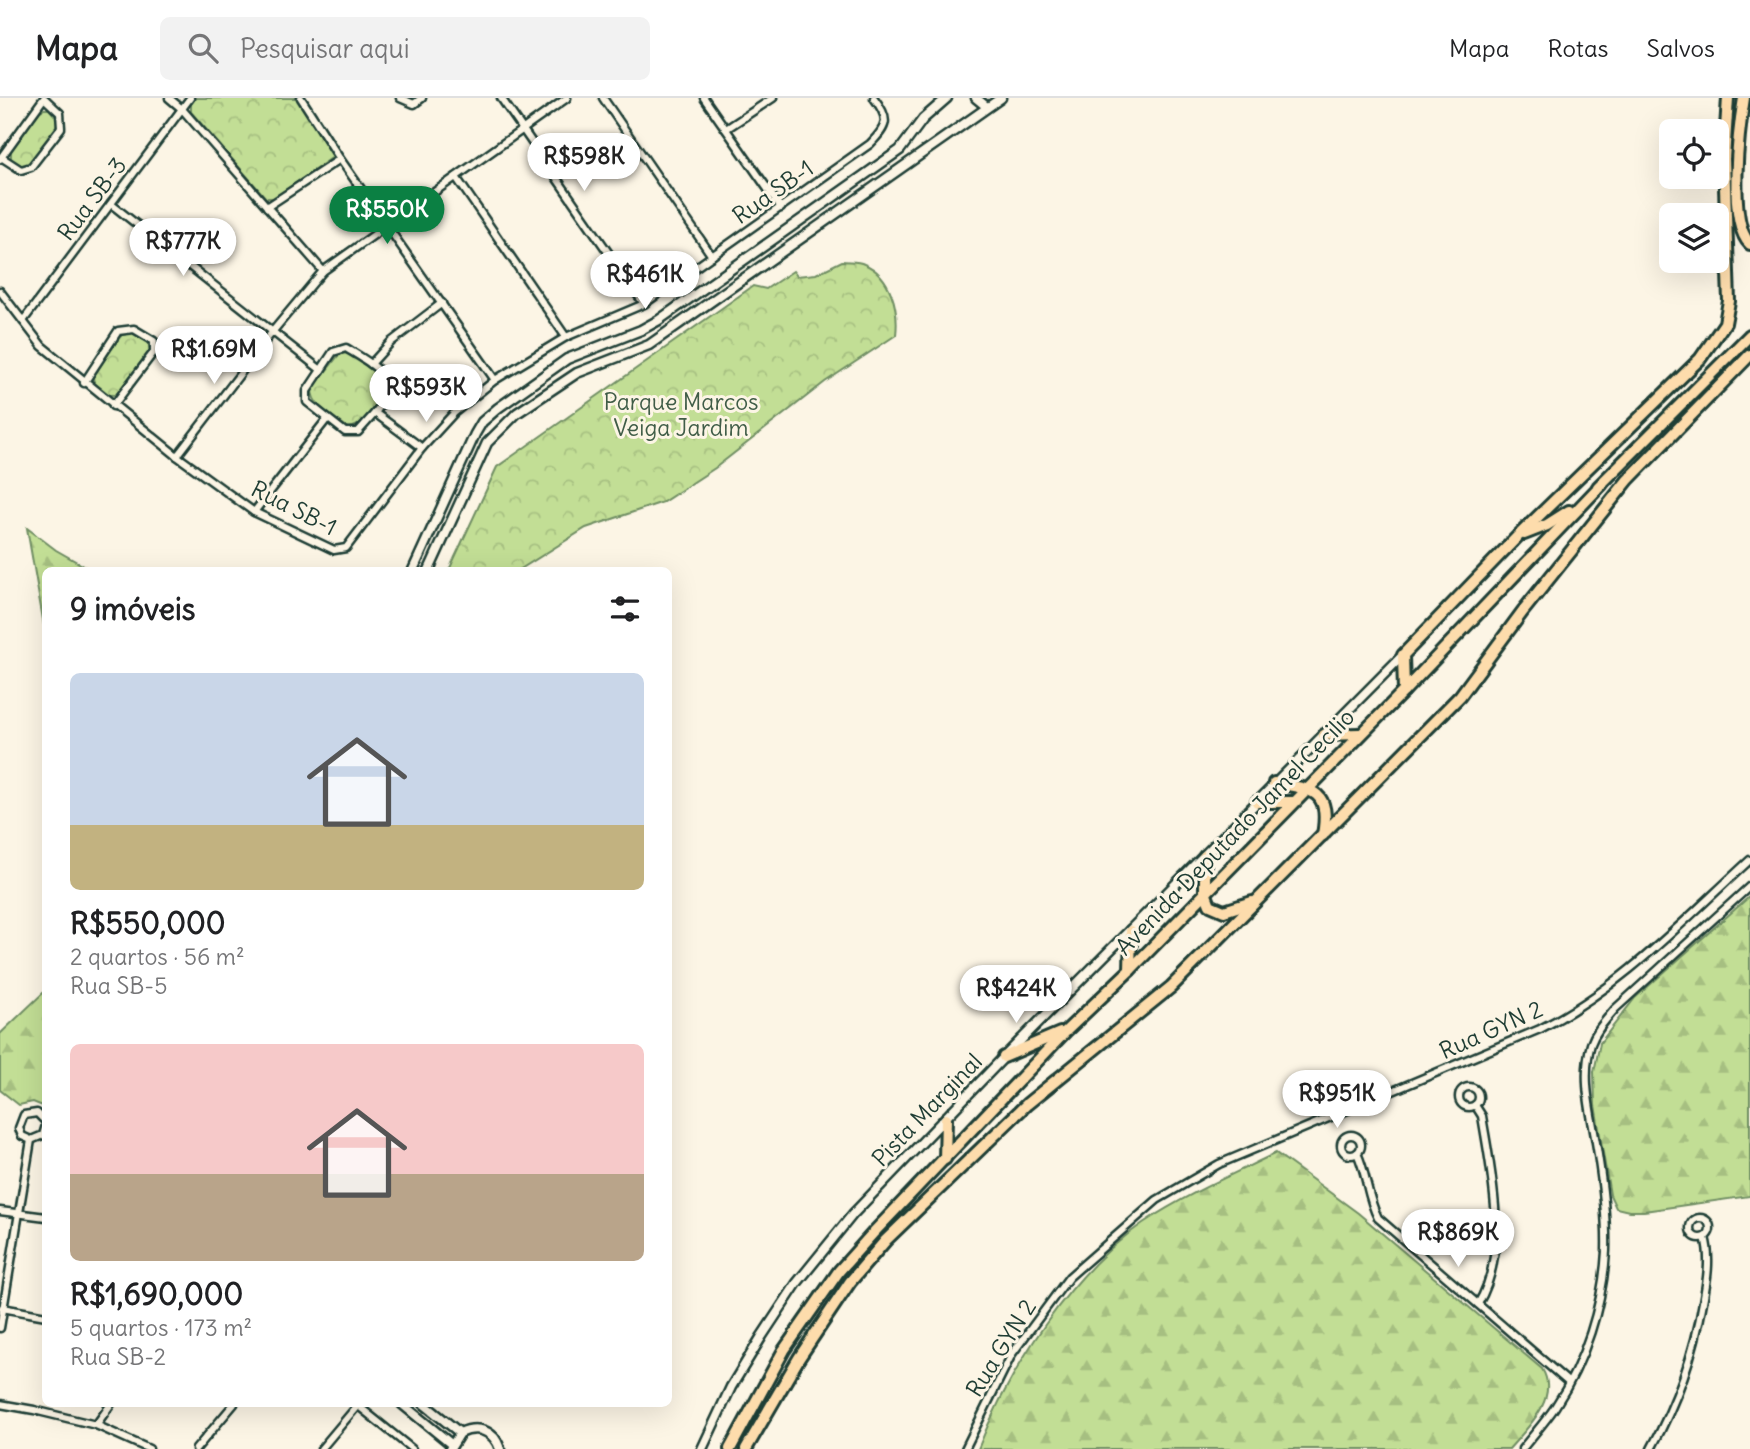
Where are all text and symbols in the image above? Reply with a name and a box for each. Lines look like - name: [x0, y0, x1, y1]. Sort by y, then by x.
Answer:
- search box: [160, 17, 650, 80]
- text: Mapa: [35, 27, 118, 69]
- icon: search: [184, 29, 222, 67]
- text: Pesquisar aqui: [240, 32, 410, 65]
- text: Mapa: [1449, 33, 1509, 63]
- text: Rotas: [1547, 33, 1609, 63]
- text: Salvos: [1647, 33, 1715, 63]
- map controls: [1659, 119, 1729, 273]
- button: locate: [1659, 119, 1729, 189]
- pin: R$598K: [527, 134, 641, 193]
- text: R$598K: [543, 141, 625, 170]
- street label: Rua SB-3: [51, 151, 132, 246]
- street label: Rua SB-1: [727, 153, 819, 230]
- pin: R$550K: [330, 186, 444, 246]
- text: R$550K: [345, 194, 429, 223]
- button: layers: [1659, 203, 1729, 273]
- pin: R$777K: [126, 218, 240, 278]
- text: R$777K: [145, 226, 221, 255]
- pin: R$461K: [588, 252, 702, 311]
- text: R$461K: [606, 259, 684, 288]
- pin: R$1.69M: [149, 327, 279, 386]
- text: R$1.69M: [171, 334, 257, 363]
- pin: R$593K: [369, 364, 483, 424]
- text: R$593K: [385, 372, 467, 401]
- park label: Parque Marcos Veiga Jardim: [603, 387, 759, 442]
- street label: Rua SB-1: [247, 474, 342, 541]
- text: 9 imóveis: [70, 590, 195, 628]
- icon: filters: [606, 590, 644, 628]
- street label: Avenida Deputado Jamel Cecilio: [1109, 702, 1360, 961]
- icon: home: [294, 719, 420, 845]
- text: R$550,000: [70, 904, 225, 942]
- text: 2 quartos · 56 m²: [70, 942, 245, 971]
- pin: R$424K: [959, 965, 1073, 1025]
- text: Rua SB-5: [70, 971, 167, 1000]
- text: R$424K: [976, 973, 1056, 1002]
- street label: Rua GYN 2: [1435, 994, 1547, 1065]
- street label: Pista Marginal: [865, 1047, 988, 1172]
- pin: R$951K: [1280, 1070, 1394, 1130]
- text: R$951K: [1298, 1078, 1376, 1107]
- icon: home: [294, 1090, 420, 1216]
- pin: R$869K: [1401, 1210, 1515, 1269]
- text: R$869K: [1417, 1217, 1499, 1246]
- text: R$1,690,000: [70, 1275, 243, 1313]
- street label: Rua GYN 2: [959, 1294, 1042, 1402]
- text: 5 quartos · 173 m²: [70, 1313, 252, 1342]
- text: Rua SB-2: [70, 1342, 166, 1371]

